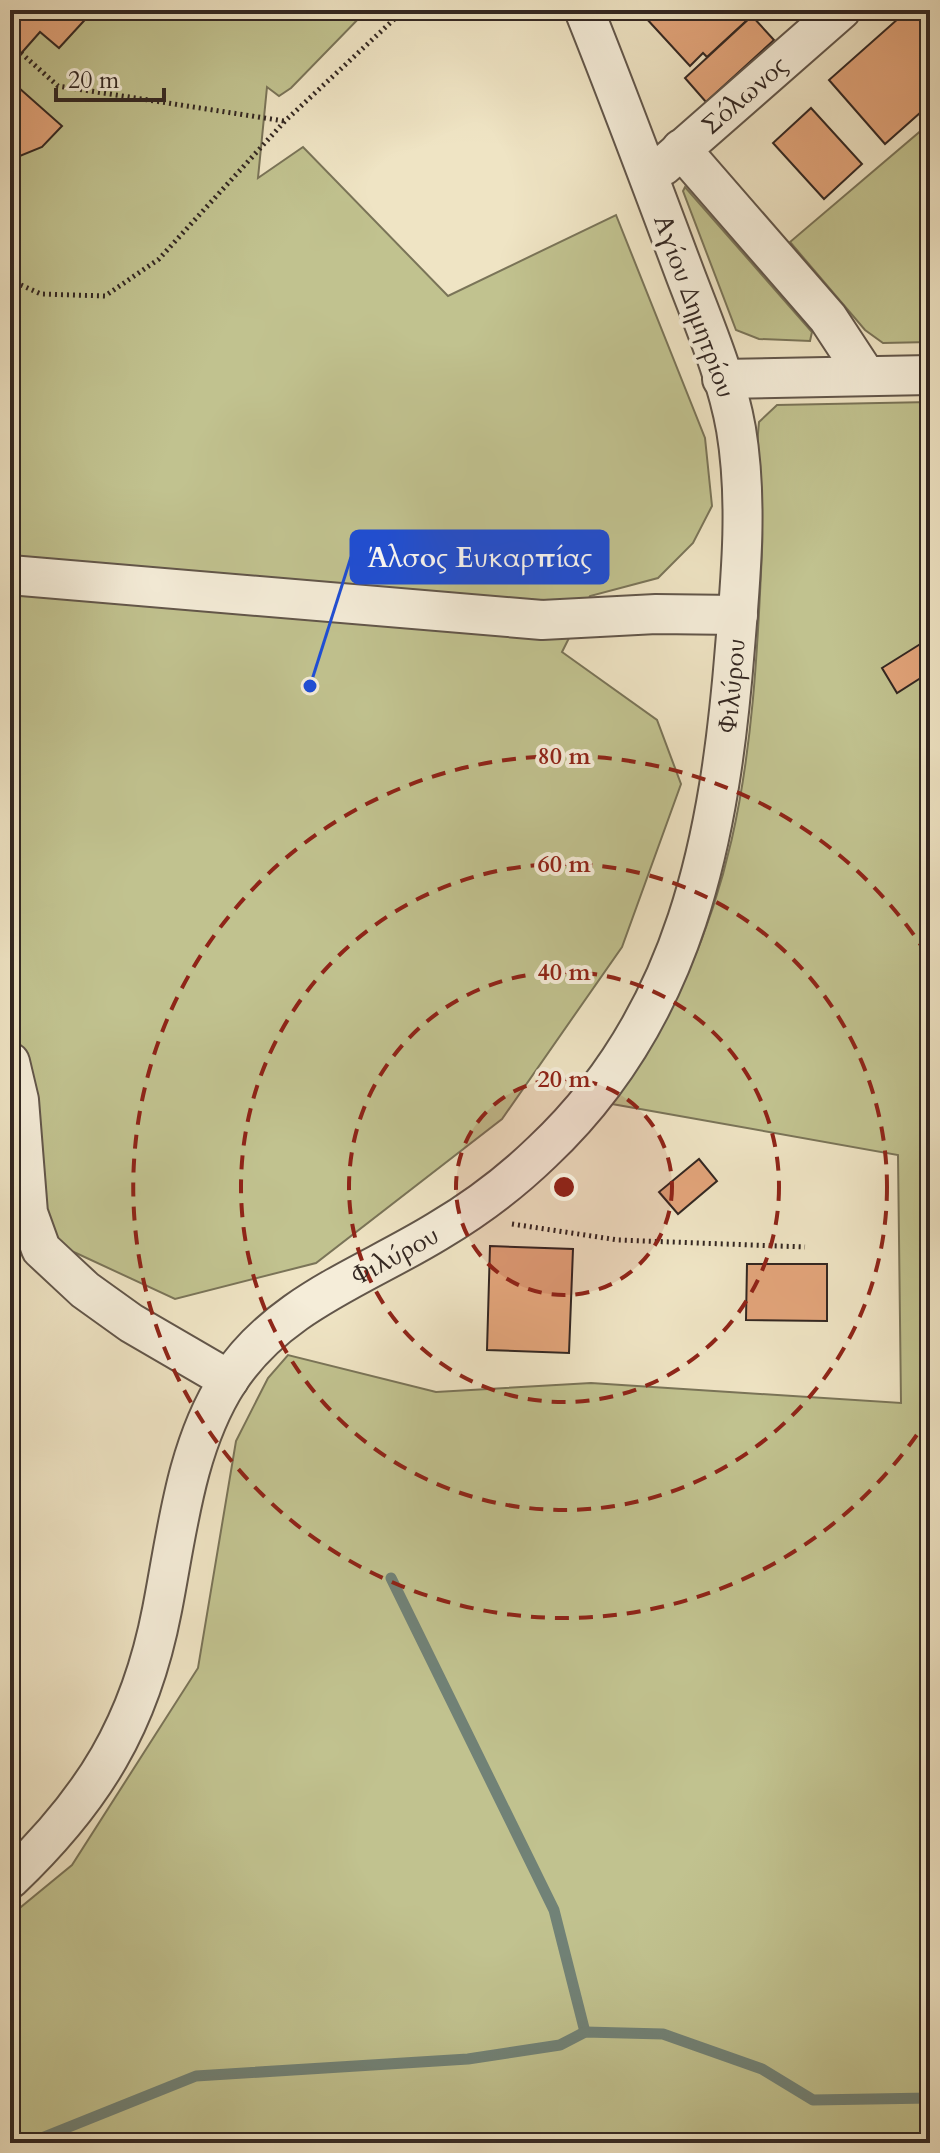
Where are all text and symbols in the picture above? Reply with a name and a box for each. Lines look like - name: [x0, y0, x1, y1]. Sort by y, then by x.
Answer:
- street label: Σόλωνος: [694, 48, 795, 143]
- scale bar: [56, 52, 164, 102]
- text: 20 m: [68, 64, 120, 97]
- street label: Αγίου Δημητρίου: [645, 210, 744, 403]
- callout: Άλσος Ευκαρπίας: [351, 531, 608, 583]
- text: Άλσος Ευκαρπίας: [367, 539, 592, 577]
- street label: Φιλύρου: [710, 637, 754, 735]
- text: 80 m: [537, 740, 591, 773]
- text: 60 m: [537, 848, 591, 881]
- text: 40 m: [537, 956, 591, 989]
- text: 20 m: [537, 1063, 591, 1096]
- centre of rings: [550, 1173, 578, 1201]
- street label: Φιλύρου: [345, 1218, 445, 1293]

